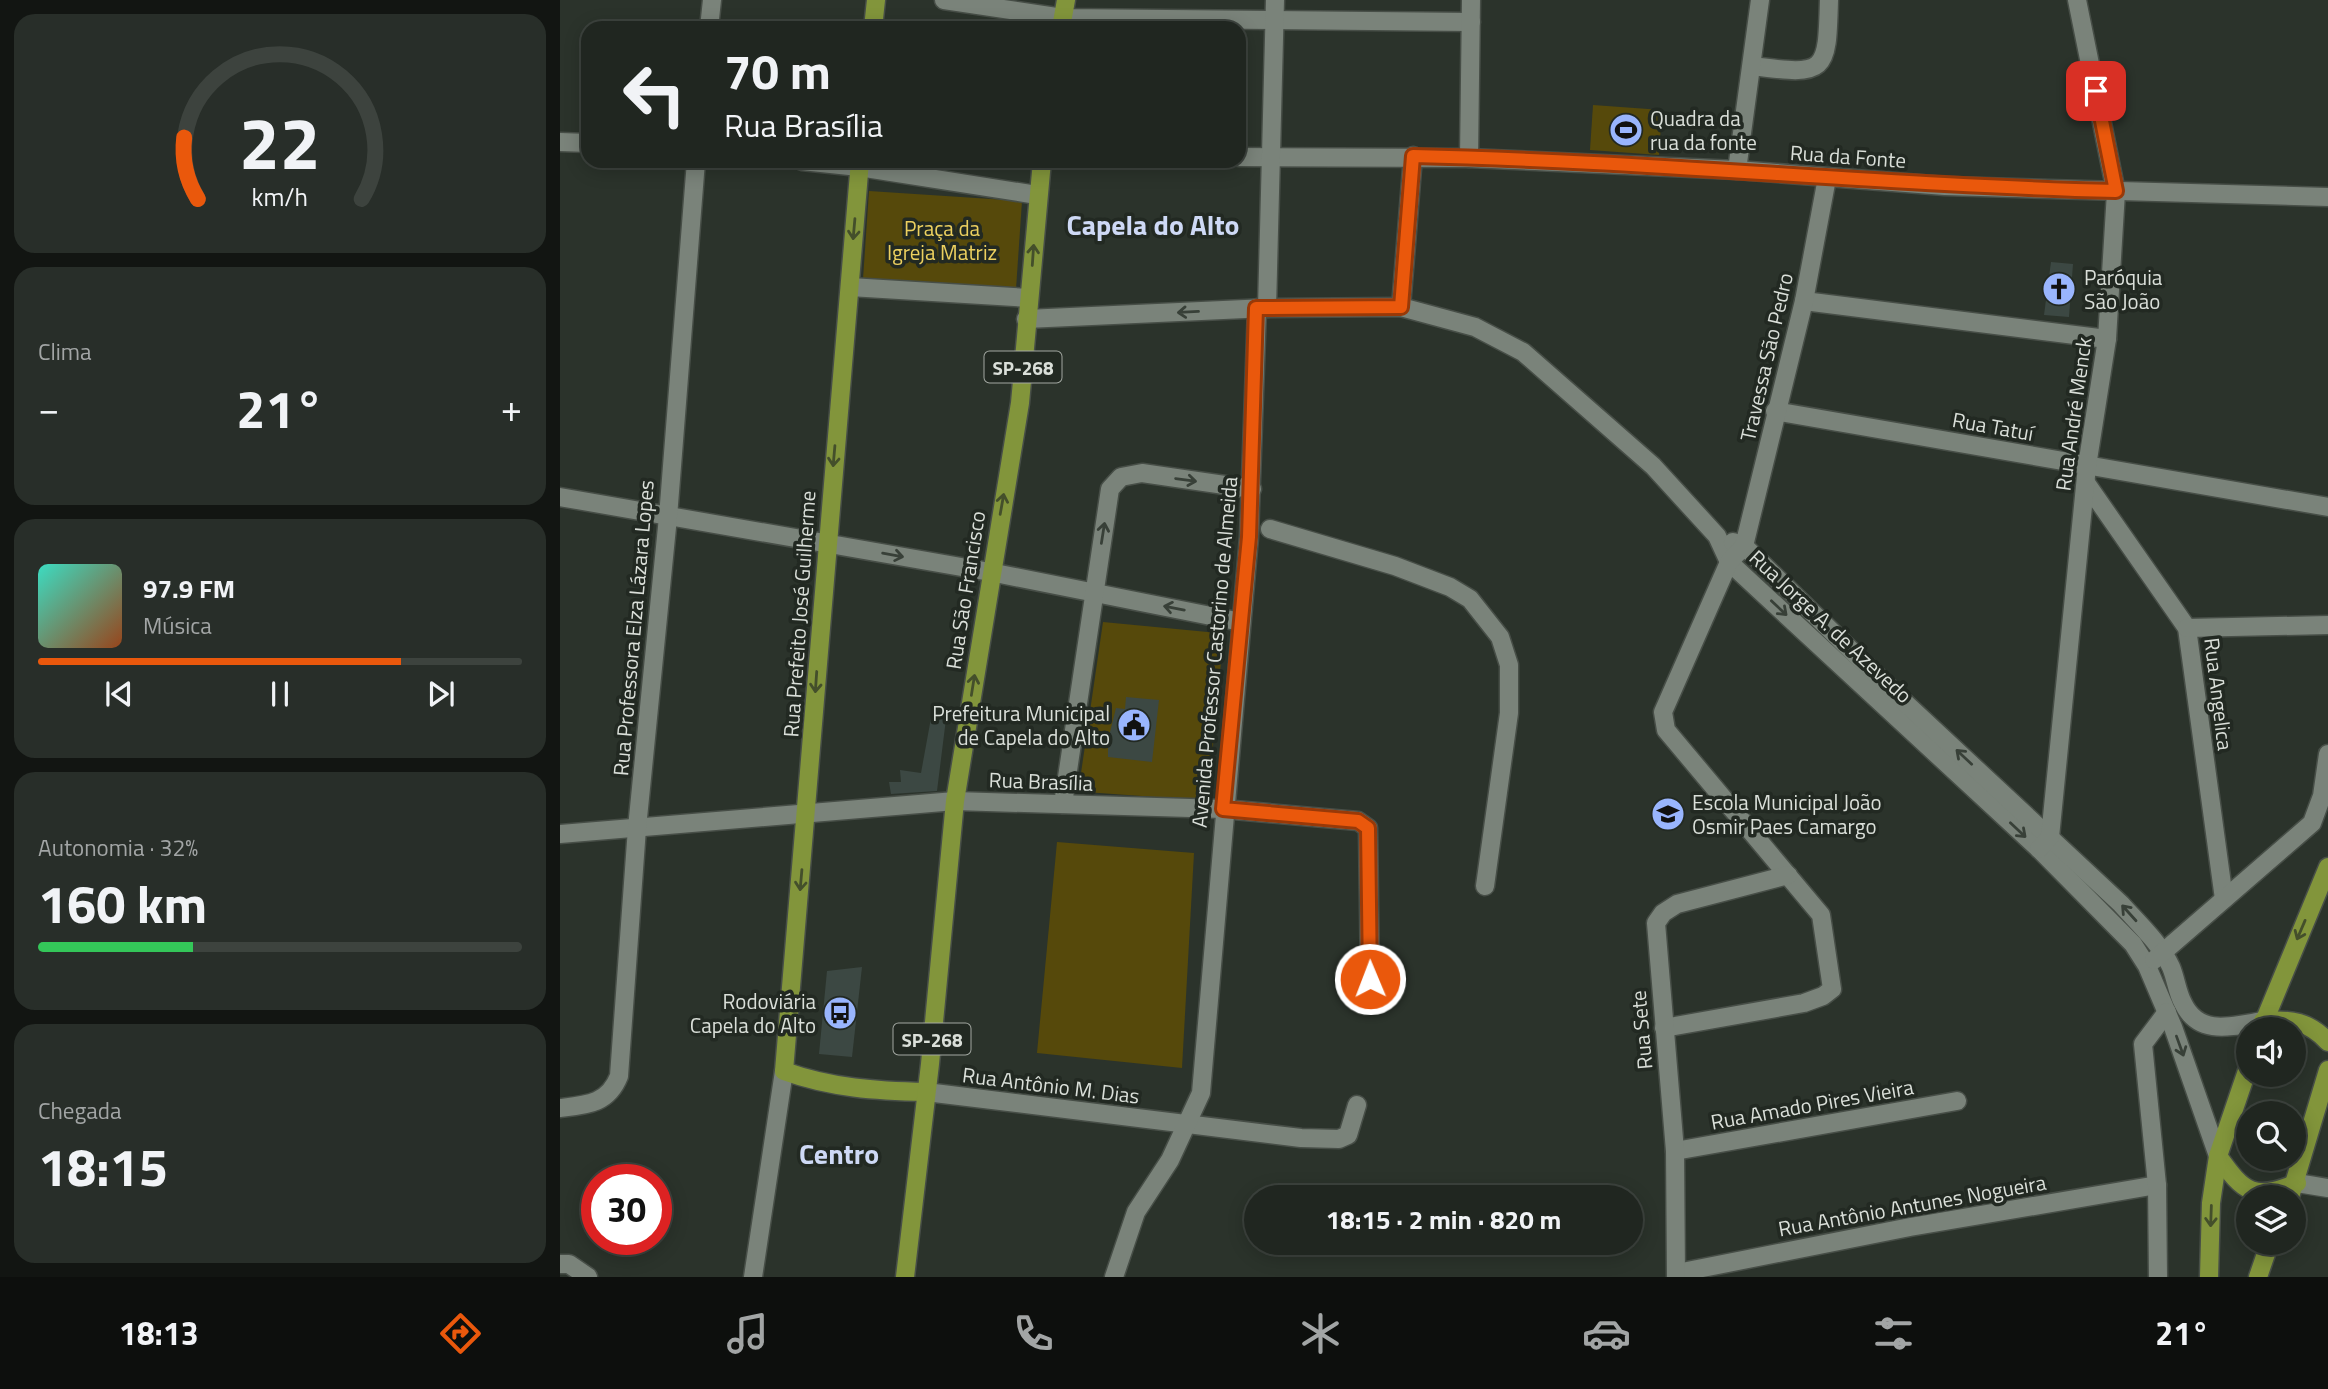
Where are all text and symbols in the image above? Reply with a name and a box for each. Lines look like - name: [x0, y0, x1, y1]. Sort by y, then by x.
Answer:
- text: 70 m: [724, 33, 831, 108]
- icon: left: [609, 49, 700, 140]
- pin: [2066, 61, 2126, 121]
- icon: arrive: [2077, 72, 2115, 110]
- text: 22: [239, 88, 321, 198]
- text: Rua Brasília: [724, 101, 883, 149]
- place label: Quadra da rua da fonte: [1650, 102, 1757, 158]
- sports icon: Quadra da rua da fonte: [1607, 111, 1645, 149]
- street label: Rua da Fonte: [1789, 136, 1907, 176]
- text: km/h: [252, 178, 308, 216]
- district label: Capela do Alto: [1067, 203, 1240, 246]
- park label: Praça da Igreja Matriz: [887, 212, 997, 268]
- one-way arrow: [847, 217, 860, 240]
- one-way arrow: [1027, 244, 1040, 266]
- place label: Paróquia São João: [2084, 261, 2163, 317]
- street label: Travessa São Pedro: [1731, 270, 1801, 444]
- church icon: Paróquia São João: [2040, 270, 2078, 308]
- one-way arrow: [1177, 305, 1200, 318]
- text: Clima: [38, 334, 92, 369]
- street label: Rua André Menck: [2046, 335, 2100, 493]
- road number: SP-268: [984, 352, 1062, 382]
- text: 21°: [236, 369, 324, 448]
- text: −: [38, 379, 59, 437]
- text: +: [501, 379, 522, 437]
- street label: Rua Tatuí: [1950, 403, 2038, 449]
- one-way arrow: [827, 444, 840, 466]
- one-way arrow: [1174, 474, 1197, 487]
- street label: Avenida Professor Castorino de Almeida: [1183, 475, 1245, 829]
- street label: Rua Professora Elza Lázara Lopes: [604, 479, 662, 777]
- street label: Rua Prefeito José Guilherme: [774, 490, 824, 738]
- one-way arrow: [996, 493, 1009, 516]
- street label: Rua São Francisco: [937, 508, 993, 672]
- one-way arrow: [1097, 522, 1110, 544]
- street label: Rua Jorge A. de Azevedo: [1742, 542, 1920, 710]
- one-way arrow: [881, 549, 904, 562]
- text: 97.9 FM: [143, 569, 235, 608]
- one-way arrow: [1770, 600, 1787, 617]
- one-way arrow: [1163, 601, 1186, 615]
- text: Música: [143, 608, 212, 643]
- street label: Rua Angelica: [2196, 636, 2242, 753]
- one-way arrow: [809, 671, 822, 693]
- one-way arrow: [967, 674, 980, 697]
- icon: previous: [100, 675, 138, 713]
- icon: pause: [261, 675, 299, 713]
- icon: next: [422, 675, 460, 713]
- place label: Prefeitura Municipal de Capela do Alto: [932, 697, 1110, 753]
- public building icon: Prefeitura Municipal de Capela do Alto: [1115, 706, 1153, 744]
- one-way arrow: [1955, 749, 1973, 765]
- street label: Rua Brasília: [988, 763, 1094, 799]
- place label: Escola Municipal João Osmir Paes Camargo: [1692, 786, 1882, 842]
- school or university icon: Escola Municipal João Osmir Paes Camargo: [1649, 795, 1687, 833]
- one-way arrow: [2009, 821, 2026, 838]
- text: Autonomia · 32%: [38, 830, 198, 865]
- text: 160 km: [38, 864, 207, 943]
- one-way arrow: [794, 868, 807, 891]
- one-way arrow: [2122, 905, 2138, 923]
- one-way arrow: [2294, 919, 2307, 940]
- position arrow: [1333, 942, 1407, 1016]
- place label: Rodoviária Capela do Alto: [690, 985, 816, 1041]
- street label: Rua Sete: [1622, 989, 1660, 1071]
- bus stop icon: Rodoviária Capela do Alto: [821, 994, 859, 1032]
- map controls: [2236, 1017, 2306, 1255]
- button: sound: [2236, 1017, 2306, 1087]
- road number: SP-268: [894, 1023, 970, 1054]
- one-way arrow: [2175, 1035, 2187, 1057]
- street label: Rua Antônio M. Dias: [961, 1058, 1141, 1112]
- street label: Rua Amado Pires Vieira: [1708, 1070, 1916, 1138]
- text: Chegada: [38, 1093, 122, 1128]
- button: search: [2236, 1101, 2306, 1171]
- text: 18:15: [38, 1127, 168, 1206]
- district label: Centro: [799, 1132, 879, 1175]
- speed limit sign: 30: [581, 1164, 672, 1255]
- street label: Rua Antônio Antunes Nogueira: [1775, 1166, 2049, 1244]
- button: layers: [2236, 1185, 2306, 1255]
- text: 18:15 · 2 min · 820 m: [1326, 1200, 1561, 1239]
- one-way arrow: [2204, 1205, 2217, 1228]
- text: 18:13: [119, 1309, 199, 1357]
- icon: directions: [436, 1309, 485, 1358]
- icon: music: [723, 1309, 772, 1358]
- icon: phone: [1009, 1309, 1058, 1358]
- icon: climate: [1296, 1309, 1345, 1358]
- icon: car: [1582, 1309, 1631, 1358]
- icon: filters: [1869, 1309, 1918, 1358]
- text: 21°: [2155, 1309, 2209, 1357]

